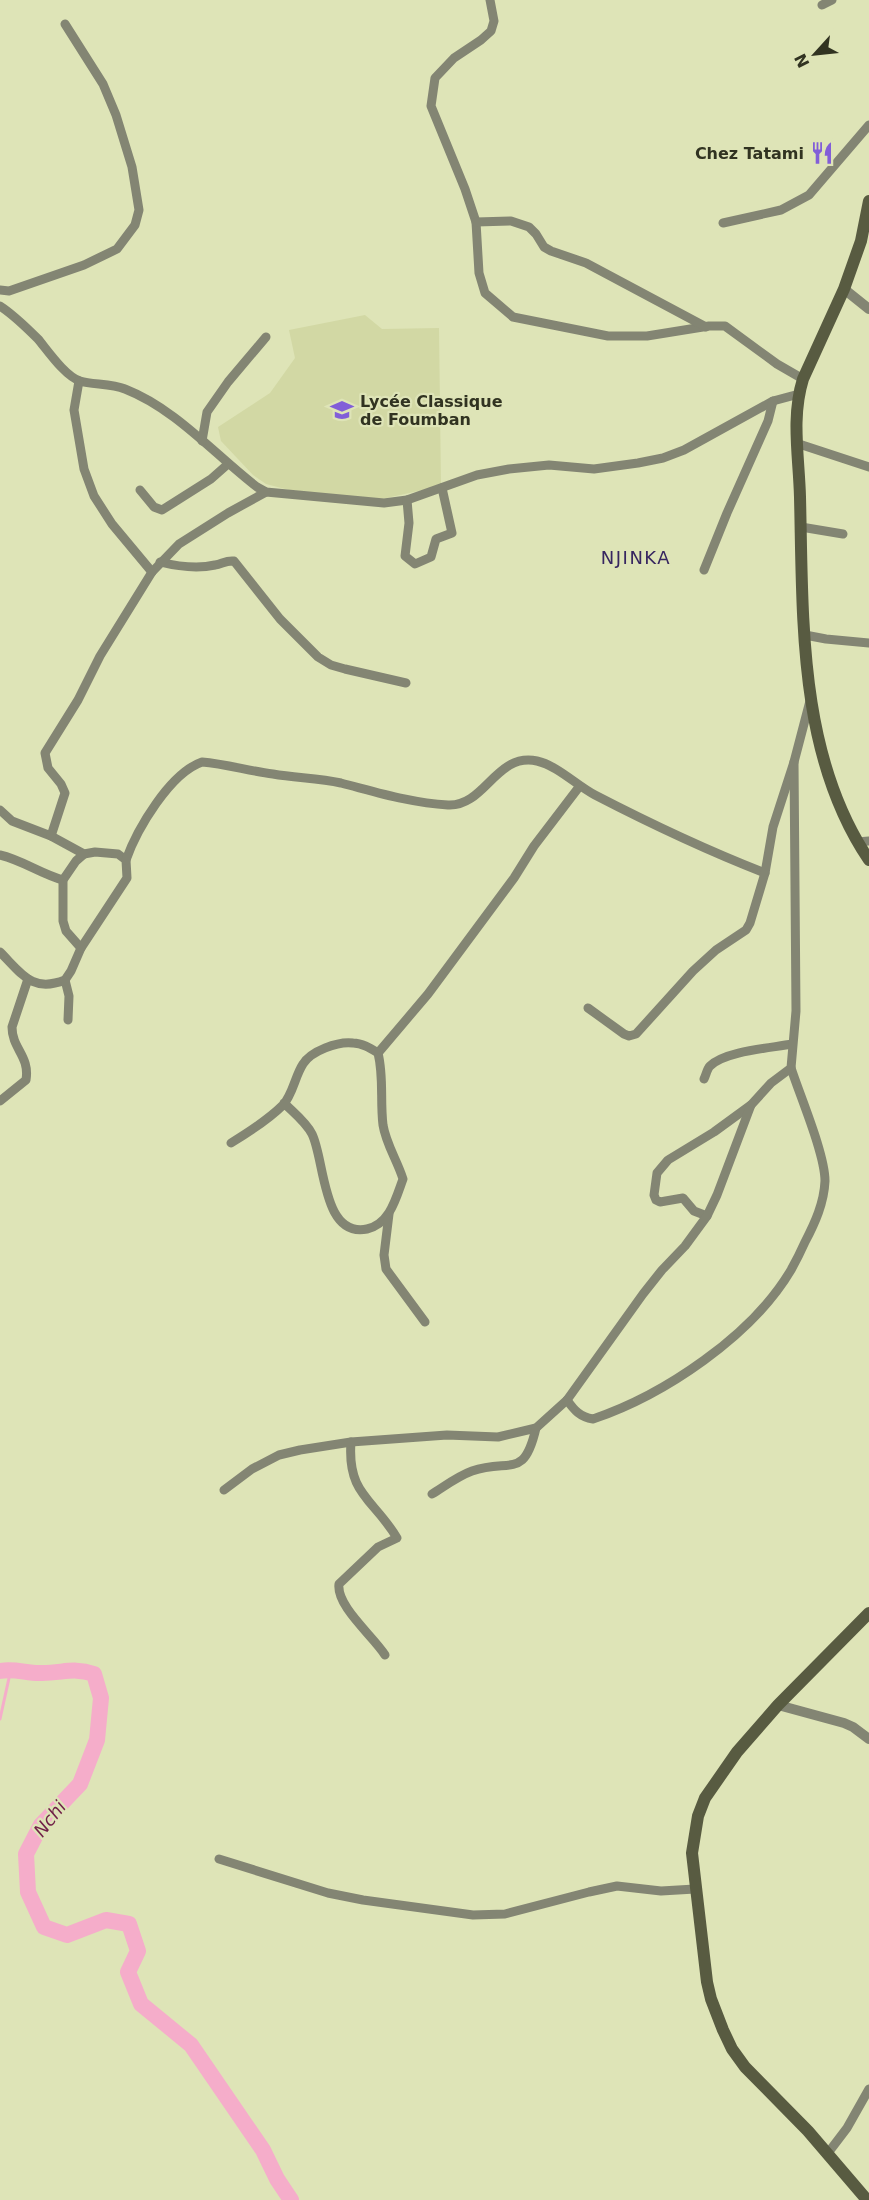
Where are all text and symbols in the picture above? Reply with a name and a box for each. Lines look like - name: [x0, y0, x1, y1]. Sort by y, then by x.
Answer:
- north arrow: [785, 24, 845, 84]
- text: N: [791, 50, 814, 71]
- restaurant icon: Chez Tatami: [809, 140, 835, 166]
- place label: Chez Tatami: [695, 144, 804, 163]
- place label: Lycée Classique de Foumban: [360, 392, 503, 429]
- school or university icon: Lycée Classique de Foumban: [329, 397, 355, 423]
- district label: NJINKA: [601, 547, 671, 568]
- water label: Nchi: [29, 1797, 70, 1841]

